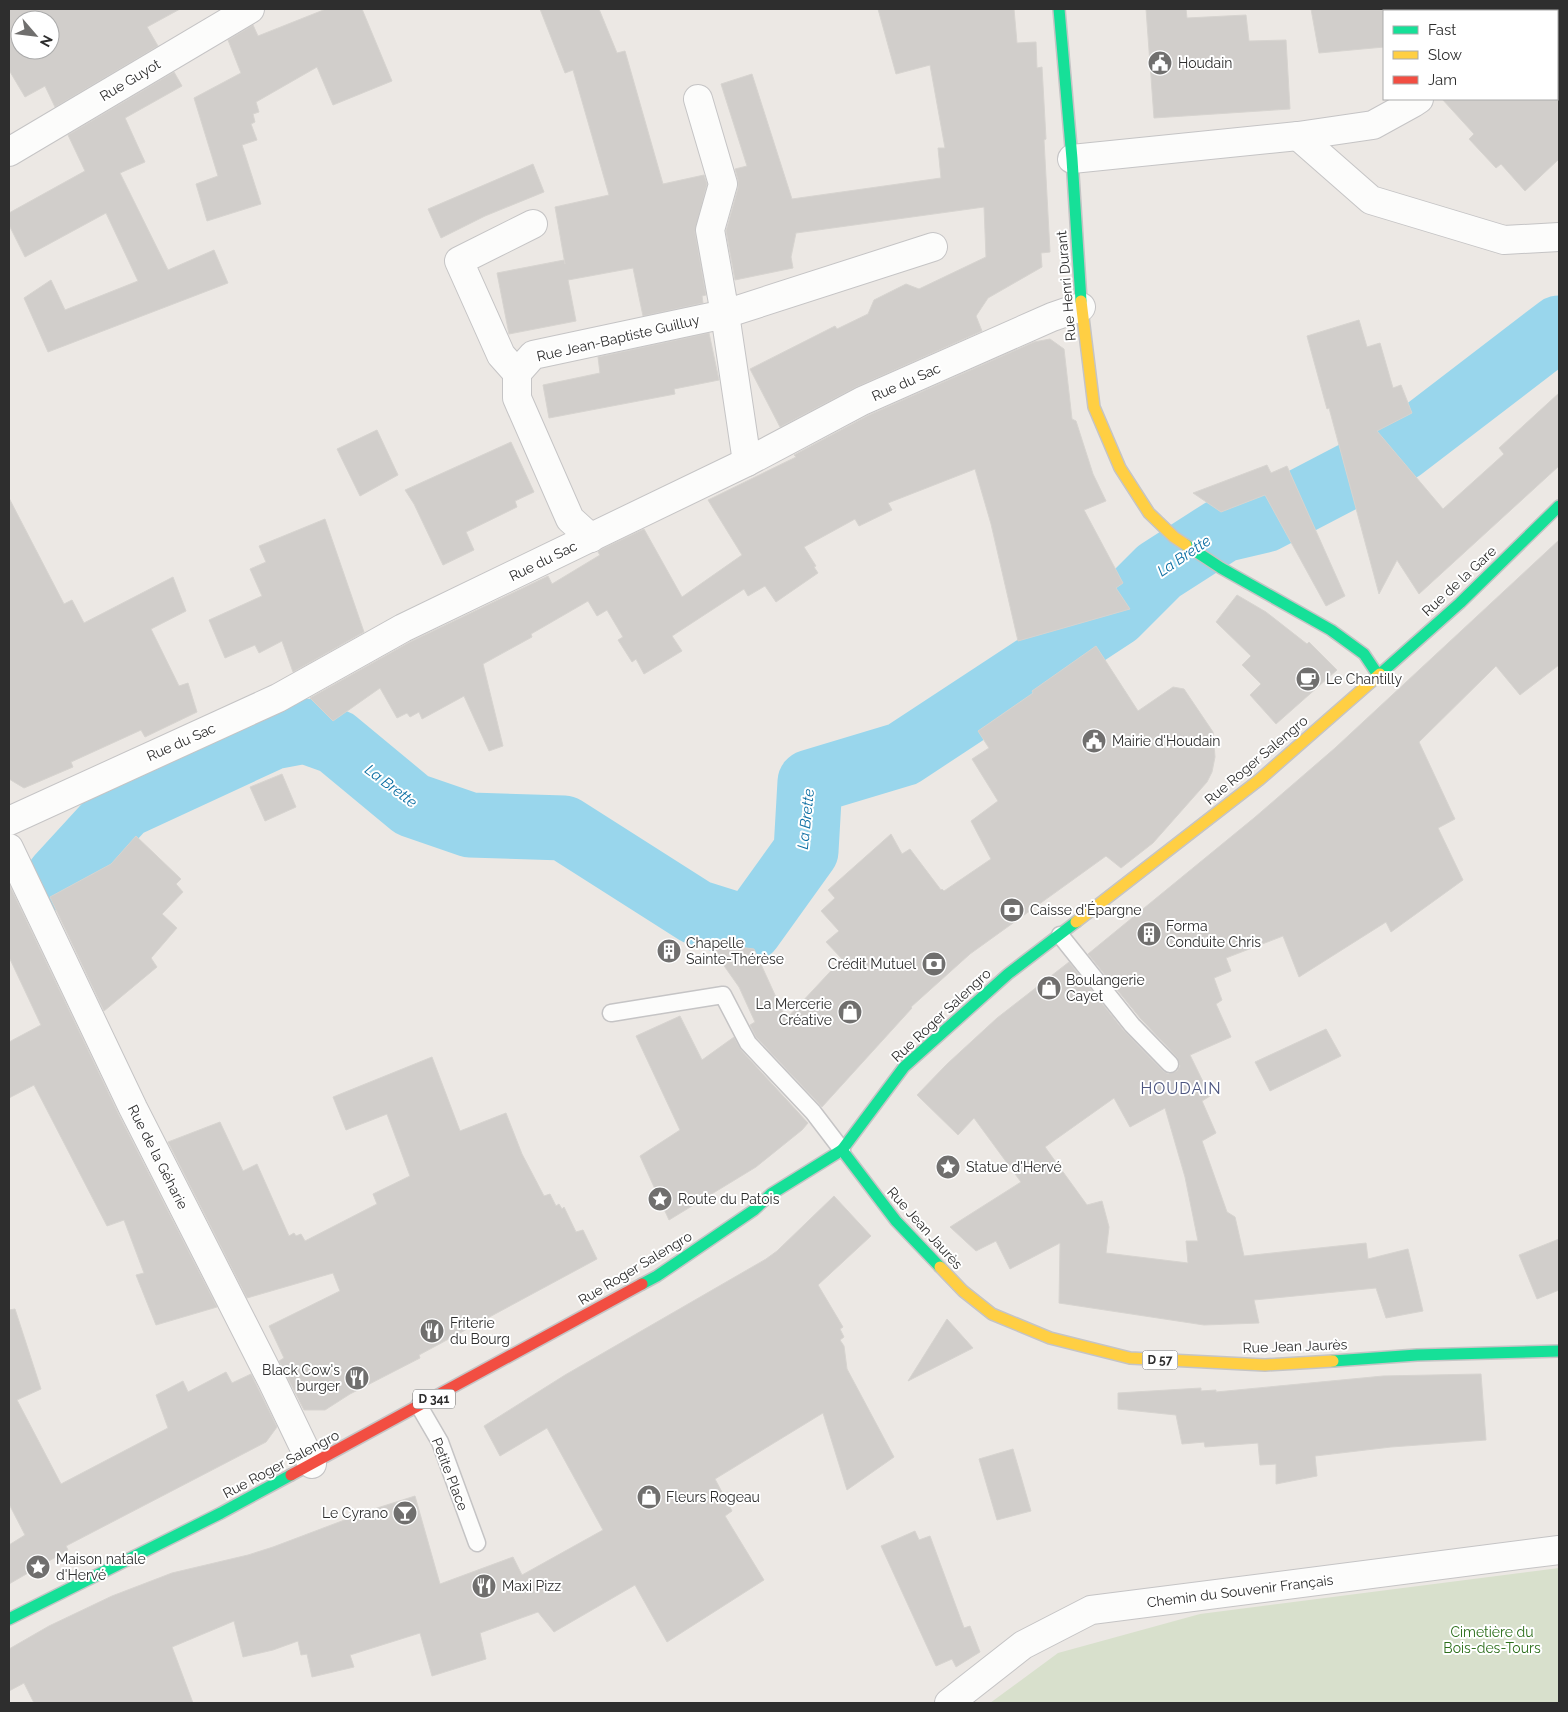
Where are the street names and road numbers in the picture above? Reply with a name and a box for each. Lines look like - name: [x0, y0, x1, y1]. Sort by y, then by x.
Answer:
- street label: Rue Guyot: [97, 56, 163, 104]
- street label: Rue Henri Durant: [1053, 230, 1079, 342]
- street label: Rue Jean-Baptiste Guilluy: [535, 311, 701, 365]
- street label: Rue du Sac: [869, 360, 943, 404]
- street label: Rue du Sac: [506, 538, 580, 584]
- street label: Rue de la Gare: [1419, 543, 1499, 619]
- street label: Rue Roger Salengro: [1201, 712, 1311, 808]
- street label: Rue du Sac: [144, 720, 218, 764]
- street label: Rue Roger Salengro: [888, 965, 994, 1065]
- street label: Rue de la Géharie: [125, 1102, 191, 1212]
- street label: Rue Jean Jaurès: [884, 1184, 966, 1272]
- street label: Rue Roger Salengro: [575, 1228, 695, 1308]
- street label: Rue Jean Jaurès: [1242, 1336, 1348, 1356]
- road number: D 57: [1142, 1350, 1178, 1370]
- road number: D 341: [413, 1390, 455, 1408]
- street label: Rue Roger Salengro: [220, 1427, 342, 1501]
- street label: Petite Place: [429, 1435, 471, 1513]
- street label: Chemin du Souvenir Français: [1146, 1572, 1334, 1610]

